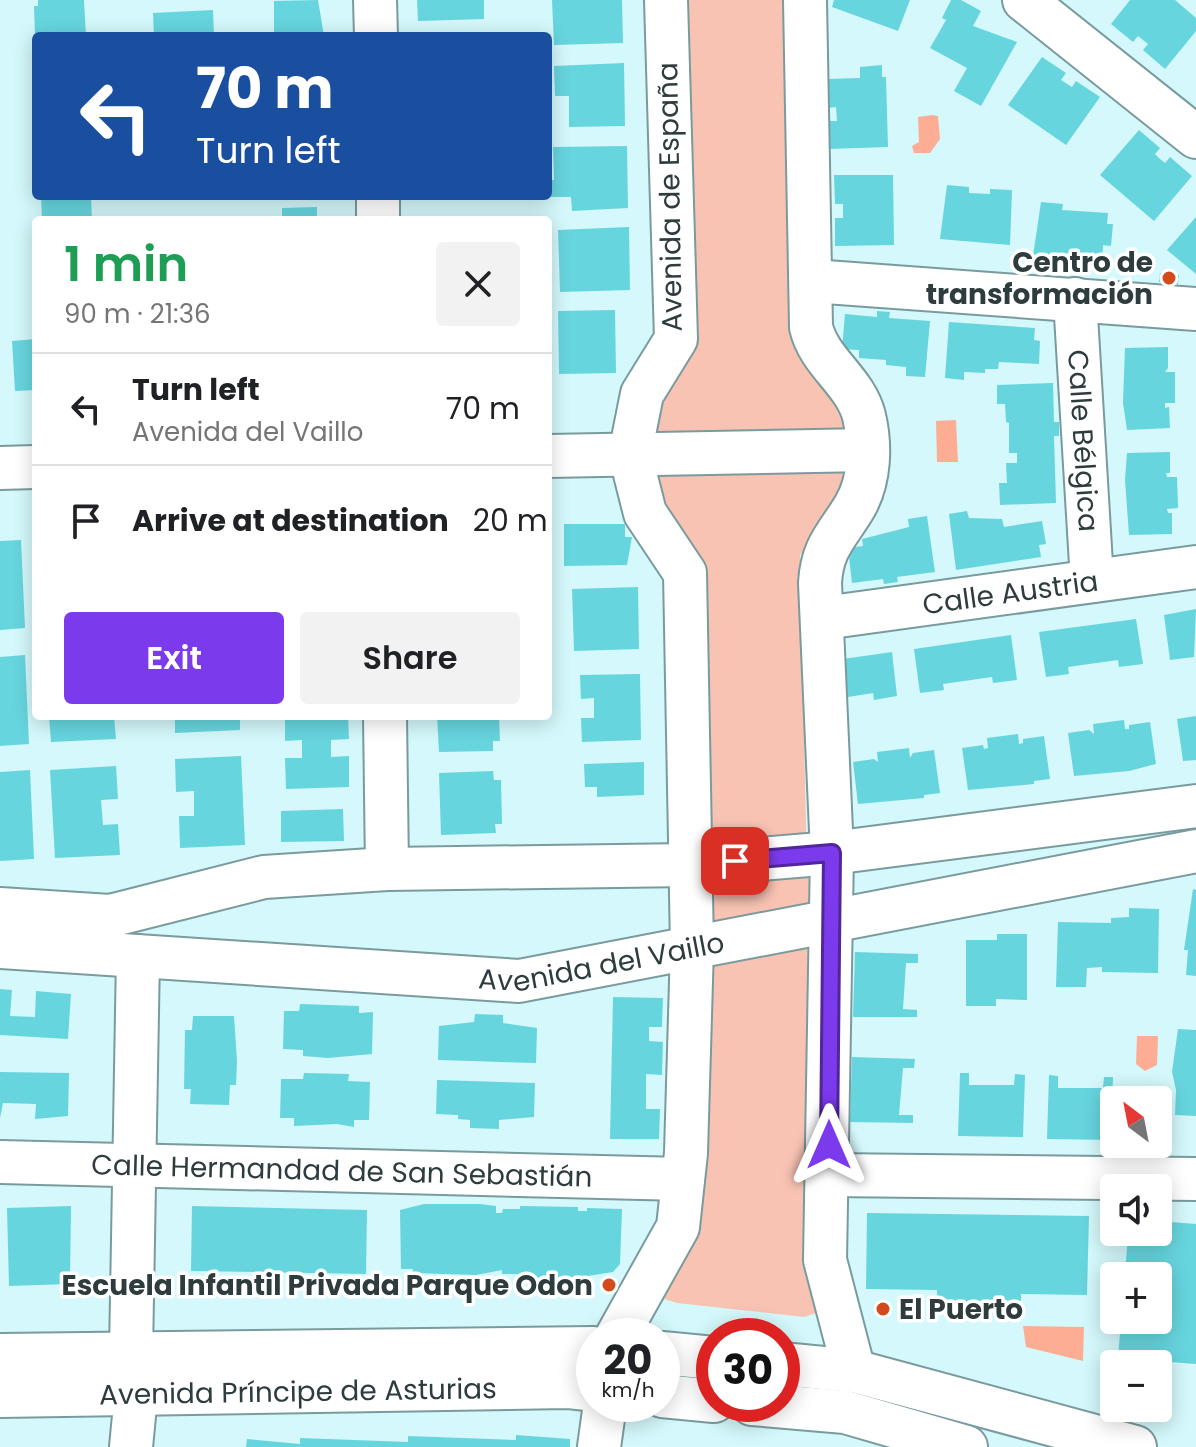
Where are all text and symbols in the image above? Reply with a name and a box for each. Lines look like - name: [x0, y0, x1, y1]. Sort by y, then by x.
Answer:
- text: 70 m: [196, 49, 334, 128]
- street label: Avenida de España: [648, 62, 692, 332]
- icon: left: [64, 64, 168, 168]
- text: Turn left: [196, 125, 341, 176]
- text: 1 min: [64, 231, 188, 298]
- button: close: [436, 242, 520, 326]
- place label: Centro de transformación: [926, 243, 1153, 314]
- marker: Centro de transformación: [1160, 269, 1178, 287]
- text: 90 m · 21:36: [64, 296, 210, 332]
- street label: Calle Bélgica: [1059, 349, 1108, 533]
- text: Turn left: [132, 368, 260, 411]
- icon: left: [64, 387, 108, 431]
- text: 70 m: [446, 387, 520, 430]
- text: Avenida del Vaillo: [132, 414, 363, 450]
- icon: arrive: [64, 499, 108, 543]
- text: Arrive at destination: [132, 499, 449, 542]
- text: 20 m: [473, 499, 548, 542]
- street label: Calle Austria: [920, 561, 1101, 624]
- button: Exit: [64, 612, 284, 704]
- button: Share: [300, 612, 520, 704]
- pin: [701, 827, 769, 895]
- icon: arrive: [713, 839, 757, 883]
- street label: Avenida del Vaillo: [477, 923, 727, 1001]
- north arrow: [1100, 1086, 1172, 1158]
- map controls: [1100, 1086, 1172, 1422]
- position arrow: [787, 1103, 871, 1187]
- street label: Calle Hermandad de San Sebastián: [91, 1145, 593, 1196]
- button: sound: [1100, 1174, 1172, 1246]
- button: +: [1100, 1262, 1172, 1334]
- place label: Escuela Infantil Privada Parque Odon: [62, 1266, 593, 1305]
- marker: Escuela Infantil Privada Parque Odon: [600, 1276, 618, 1294]
- place label: El Puerto: [899, 1290, 1023, 1329]
- marker: El Puerto: [874, 1300, 892, 1318]
- speed limit sign: 30: [696, 1318, 800, 1422]
- text: 20: [604, 1332, 652, 1388]
- button: −: [1100, 1350, 1172, 1422]
- street label: Avenida Príncipe de Asturias: [99, 1369, 497, 1414]
- text: km/h: [601, 1376, 655, 1404]

